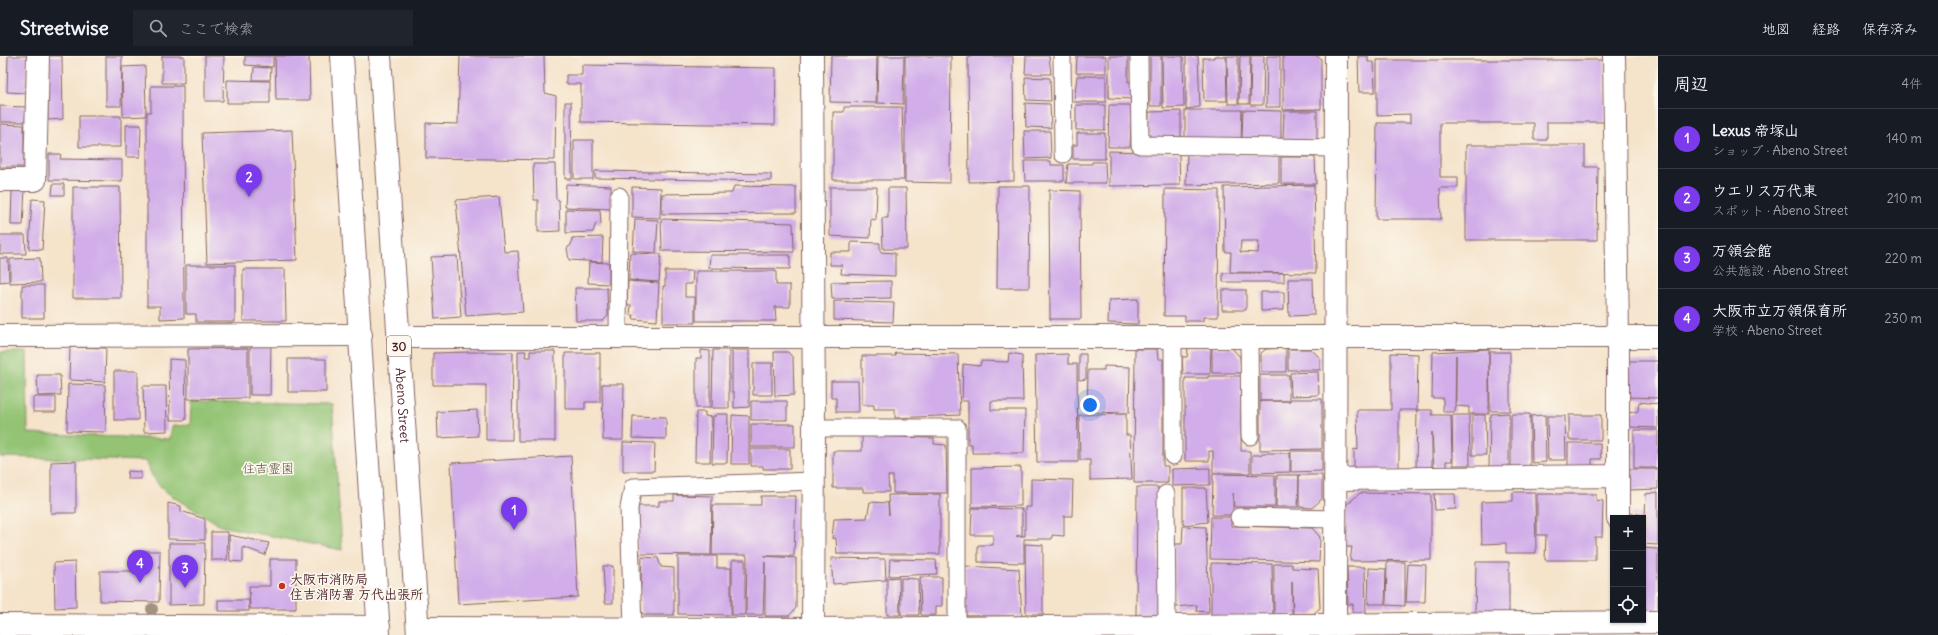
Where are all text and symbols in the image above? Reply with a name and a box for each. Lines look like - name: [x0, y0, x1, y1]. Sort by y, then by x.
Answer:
- search box: [133, 10, 413, 46]
- text: Streetwise: [20, 16, 109, 40]
- icon: search: [147, 17, 169, 39]
- text: ここで検索: [179, 19, 254, 38]
- text: 地図: [1762, 20, 1790, 38]
- text: 経路: [1812, 20, 1840, 38]
- text: 保存済み: [1862, 20, 1918, 38]
- text: 周辺: [1674, 73, 1708, 95]
- text: 4件: [1901, 75, 1922, 92]
- text: Lexus 帝塚山: [1712, 121, 1799, 140]
- text: 1: [1684, 130, 1690, 147]
- text: 140 m: [1886, 130, 1922, 147]
- text: ショップ · Abeno Street: [1712, 142, 1848, 159]
- pin: 2: [236, 164, 262, 197]
- text: ウエリス万代東: [1712, 181, 1817, 200]
- text: 2: [1683, 190, 1691, 207]
- text: 210 m: [1887, 190, 1922, 207]
- text: スポット · Abeno Street: [1712, 202, 1848, 219]
- text: 万領会館: [1712, 241, 1772, 260]
- text: 3: [1683, 250, 1691, 267]
- text: 220 m: [1885, 250, 1922, 267]
- text: 公共施設 · Abeno Street: [1712, 262, 1848, 279]
- text: 大阪市立万領保育所: [1712, 301, 1847, 320]
- text: 4: [1683, 310, 1691, 327]
- text: 230 m: [1884, 310, 1922, 327]
- text: 学校 · Abeno Street: [1712, 322, 1822, 339]
- road number: 30: [387, 336, 411, 356]
- street label: Abeno Street: [392, 367, 414, 444]
- your location: [1080, 395, 1100, 415]
- park label: 住吉霊園: [242, 460, 294, 477]
- pin: 1: [501, 497, 527, 530]
- map controls: [1610, 515, 1646, 623]
- button: +: [1610, 515, 1646, 551]
- pin: 4: [127, 550, 153, 583]
- button: −: [1610, 551, 1646, 587]
- pin: 3: [172, 555, 198, 588]
- place label: 大阪市消防局 住吉消防署 万代出張所: [290, 571, 423, 603]
- marker: 大阪市消防局 住吉消防署 万代出張所: [277, 581, 287, 591]
- button: locate: [1610, 587, 1646, 623]

